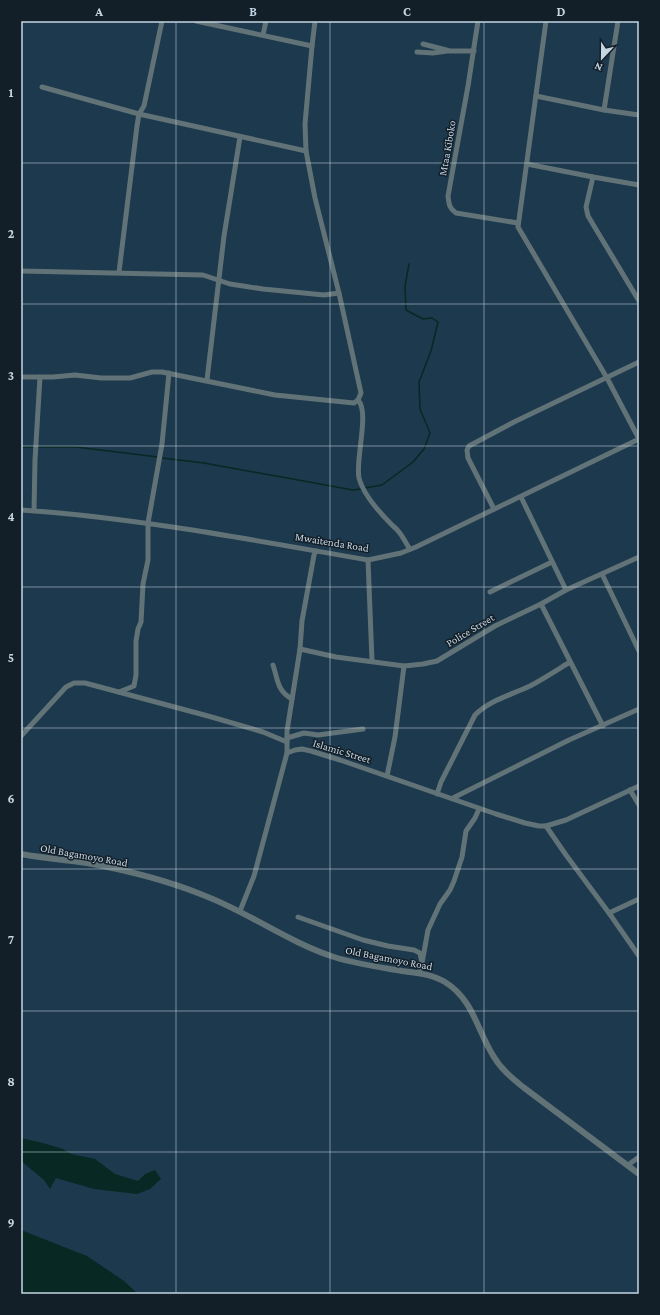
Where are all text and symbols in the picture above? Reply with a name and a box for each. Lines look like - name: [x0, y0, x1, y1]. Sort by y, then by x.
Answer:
- text: A: [94, 4, 103, 19]
- text: B: [249, 4, 257, 19]
- text: C: [403, 4, 411, 19]
- text: D: [557, 4, 566, 19]
- north arrow: [582, 38, 622, 78]
- text: N: [592, 60, 604, 74]
- text: 1: [9, 85, 14, 100]
- street label: Mtaa Kiboko: [436, 119, 458, 177]
- text: 2: [8, 226, 15, 241]
- text: 3: [8, 368, 14, 383]
- text: 4: [7, 509, 15, 524]
- street label: Mwaitenda Road: [294, 530, 370, 554]
- street label: Police Street: [444, 611, 496, 649]
- text: 5: [8, 650, 14, 665]
- street label: Islamic Street: [312, 737, 373, 766]
- text: 6: [7, 791, 15, 806]
- street label: Old Bagamoyo Road: [39, 841, 129, 870]
- text: 7: [8, 932, 14, 947]
- street label: Old Bagamoyo Road: [344, 944, 434, 973]
- text: 8: [7, 1074, 15, 1089]
- text: 9: [7, 1215, 15, 1230]

